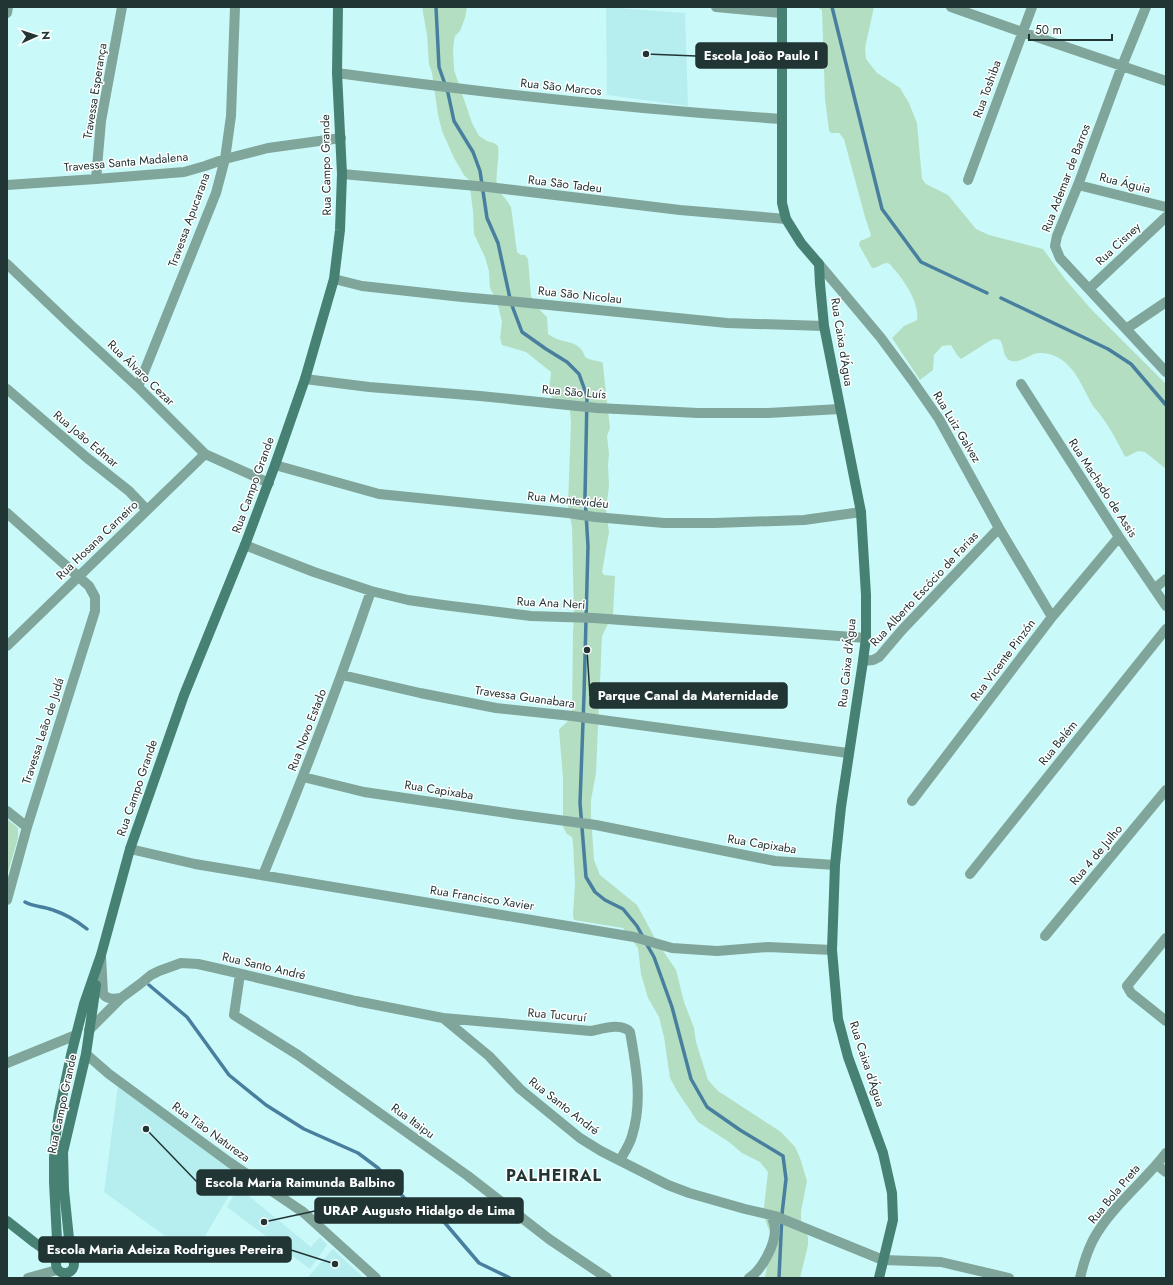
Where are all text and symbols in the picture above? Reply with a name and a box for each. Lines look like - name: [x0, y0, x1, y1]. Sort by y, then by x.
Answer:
- north arrow: [16, 16, 56, 56]
- scale bar: [1029, 16, 1112, 42]
- text: 50 m: [1035, 21, 1062, 39]
- text: N: [38, 31, 54, 40]
- street label: Travessa Esperança: [79, 42, 112, 140]
- callout: Escola João Paulo I: [696, 43, 827, 68]
- text: Escola João Paulo I: [704, 46, 818, 65]
- street label: Rua Toshiba: [968, 57, 1006, 120]
- street label: Rua São Marcos: [520, 74, 603, 100]
- street label: Rua Campo Grande: [316, 114, 336, 216]
- street label: Rua Ademar de Barros: [1037, 121, 1095, 235]
- street label: Travessa Santa Madalena: [63, 148, 189, 176]
- street label: Rua Águia: [1097, 168, 1153, 198]
- street label: Travessa Apucarana: [164, 170, 215, 270]
- street label: Rua São Tadeu: [527, 171, 603, 197]
- street label: Rua Cisney: [1091, 218, 1145, 270]
- street label: Rua São Nicolau: [537, 282, 623, 308]
- street label: Rua Caixa d'Água: [826, 297, 858, 388]
- street label: Rua Álvaro Cezar: [103, 336, 179, 411]
- street label: Rua São Luís: [541, 380, 607, 404]
- street label: Rua Luiz Galvez: [929, 388, 986, 467]
- street label: Rua João Edmar: [49, 406, 123, 472]
- street label: Rua Campo Grande: [227, 434, 279, 536]
- street label: Rua Machado de Assis: [1064, 435, 1142, 541]
- street label: Rua Montevidéu: [526, 487, 610, 513]
- street label: Rua Hosana Carneiro: [52, 496, 142, 584]
- street label: Rua Alberto Escócio de Farias: [866, 527, 982, 651]
- street label: Rua Ana Neri: [516, 592, 586, 614]
- street label: Rua Vicente Pinzón: [966, 615, 1040, 705]
- street label: Rua Caixa d'Água: [833, 617, 861, 708]
- street label: Travessa Leão de Judá: [17, 675, 69, 786]
- street label: Travessa Guanabara: [474, 681, 576, 713]
- callout: Parque Canal da Maternidade: [590, 683, 787, 708]
- street label: Rua Novo Estado: [283, 686, 331, 774]
- text: Parque Canal da Maternidade: [598, 686, 779, 705]
- street label: Rua Belém: [1034, 717, 1082, 769]
- street label: Rua Campo Grande: [112, 737, 162, 839]
- street label: Rua Capixaba: [403, 776, 475, 804]
- street label: Rua 4 de Julho: [1065, 820, 1127, 889]
- street label: Rua Capixaba: [726, 830, 798, 858]
- street label: Rua Francisco Xavier: [429, 881, 536, 915]
- street label: Rua Santo André: [220, 948, 308, 984]
- street label: Rua Tucuruí: [527, 1003, 588, 1027]
- street label: Rua Caixa d'Água: [845, 1019, 889, 1109]
- street label: Rua Campo Grande: [43, 1053, 81, 1155]
- street label: Rua Santo André: [525, 1073, 603, 1139]
- street label: Rua Tião Natureza: [168, 1098, 254, 1167]
- street label: Rua Itaipu: [387, 1099, 439, 1143]
- street label: Rua Bola Preta: [1084, 1160, 1144, 1228]
- district label: PALHEIRAL: [506, 1164, 602, 1187]
- callout: Escola Maria Raimunda Balbino: [197, 1170, 403, 1195]
- text: Escola Maria Raimunda Balbino: [205, 1173, 395, 1192]
- callout: URAP Augusto Hidalgo de Lima: [315, 1198, 523, 1223]
- text: URAP Augusto Hidalgo de Lima: [323, 1201, 515, 1220]
- callout: Escola Maria Adeiza Rodrigues Pereira: [39, 1237, 291, 1262]
- text: Escola Maria Adeiza Rodrigues Pereira: [47, 1240, 283, 1259]

